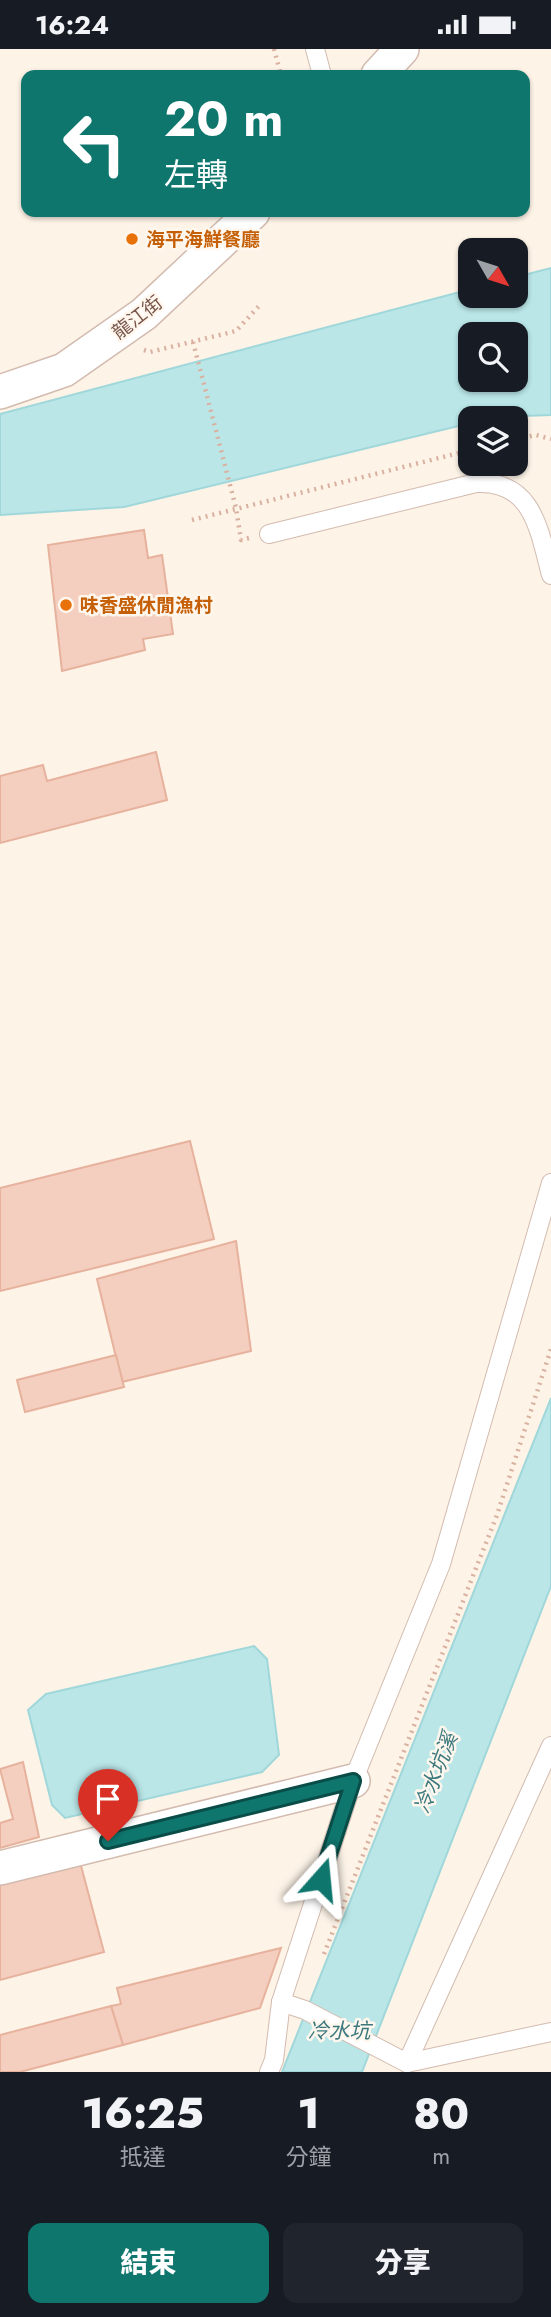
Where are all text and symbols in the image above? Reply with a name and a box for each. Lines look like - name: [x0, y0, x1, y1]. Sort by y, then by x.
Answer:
- text: 16:24: [35, 6, 109, 44]
- text: 20 m: [164, 84, 283, 154]
- icon: left: [49, 98, 140, 189]
- text: 左轉: [164, 152, 228, 198]
- place label: 海平海鮮餐廳: [146, 226, 260, 253]
- marker: 海平海鮮餐廳: [124, 231, 140, 247]
- north arrow: [458, 238, 528, 308]
- map controls: [458, 238, 528, 476]
- street label: 龍江街: [107, 289, 168, 346]
- button: search: [458, 322, 528, 392]
- button: layers: [458, 406, 528, 476]
- place label: 味香盛休閒漁村: [80, 592, 213, 619]
- marker: 味香盛休閒漁村: [58, 597, 74, 613]
- water label: 冷水坑溪: [407, 1726, 466, 1818]
- pin: [78, 1769, 138, 1841]
- icon: arrive: [89, 1780, 127, 1818]
- position arrow: [284, 1842, 358, 1916]
- water label: 冷水坑: [308, 2016, 373, 2046]
- text: 16:25: [82, 2083, 204, 2144]
- text: 1: [297, 2083, 320, 2144]
- text: 80: [413, 2084, 469, 2145]
- text: m: [432, 2139, 450, 2173]
- text: 抵達: [120, 2140, 166, 2174]
- text: 分鐘: [286, 2140, 332, 2174]
- button: 結束: [28, 2223, 269, 2303]
- button: 分享: [283, 2223, 523, 2303]

